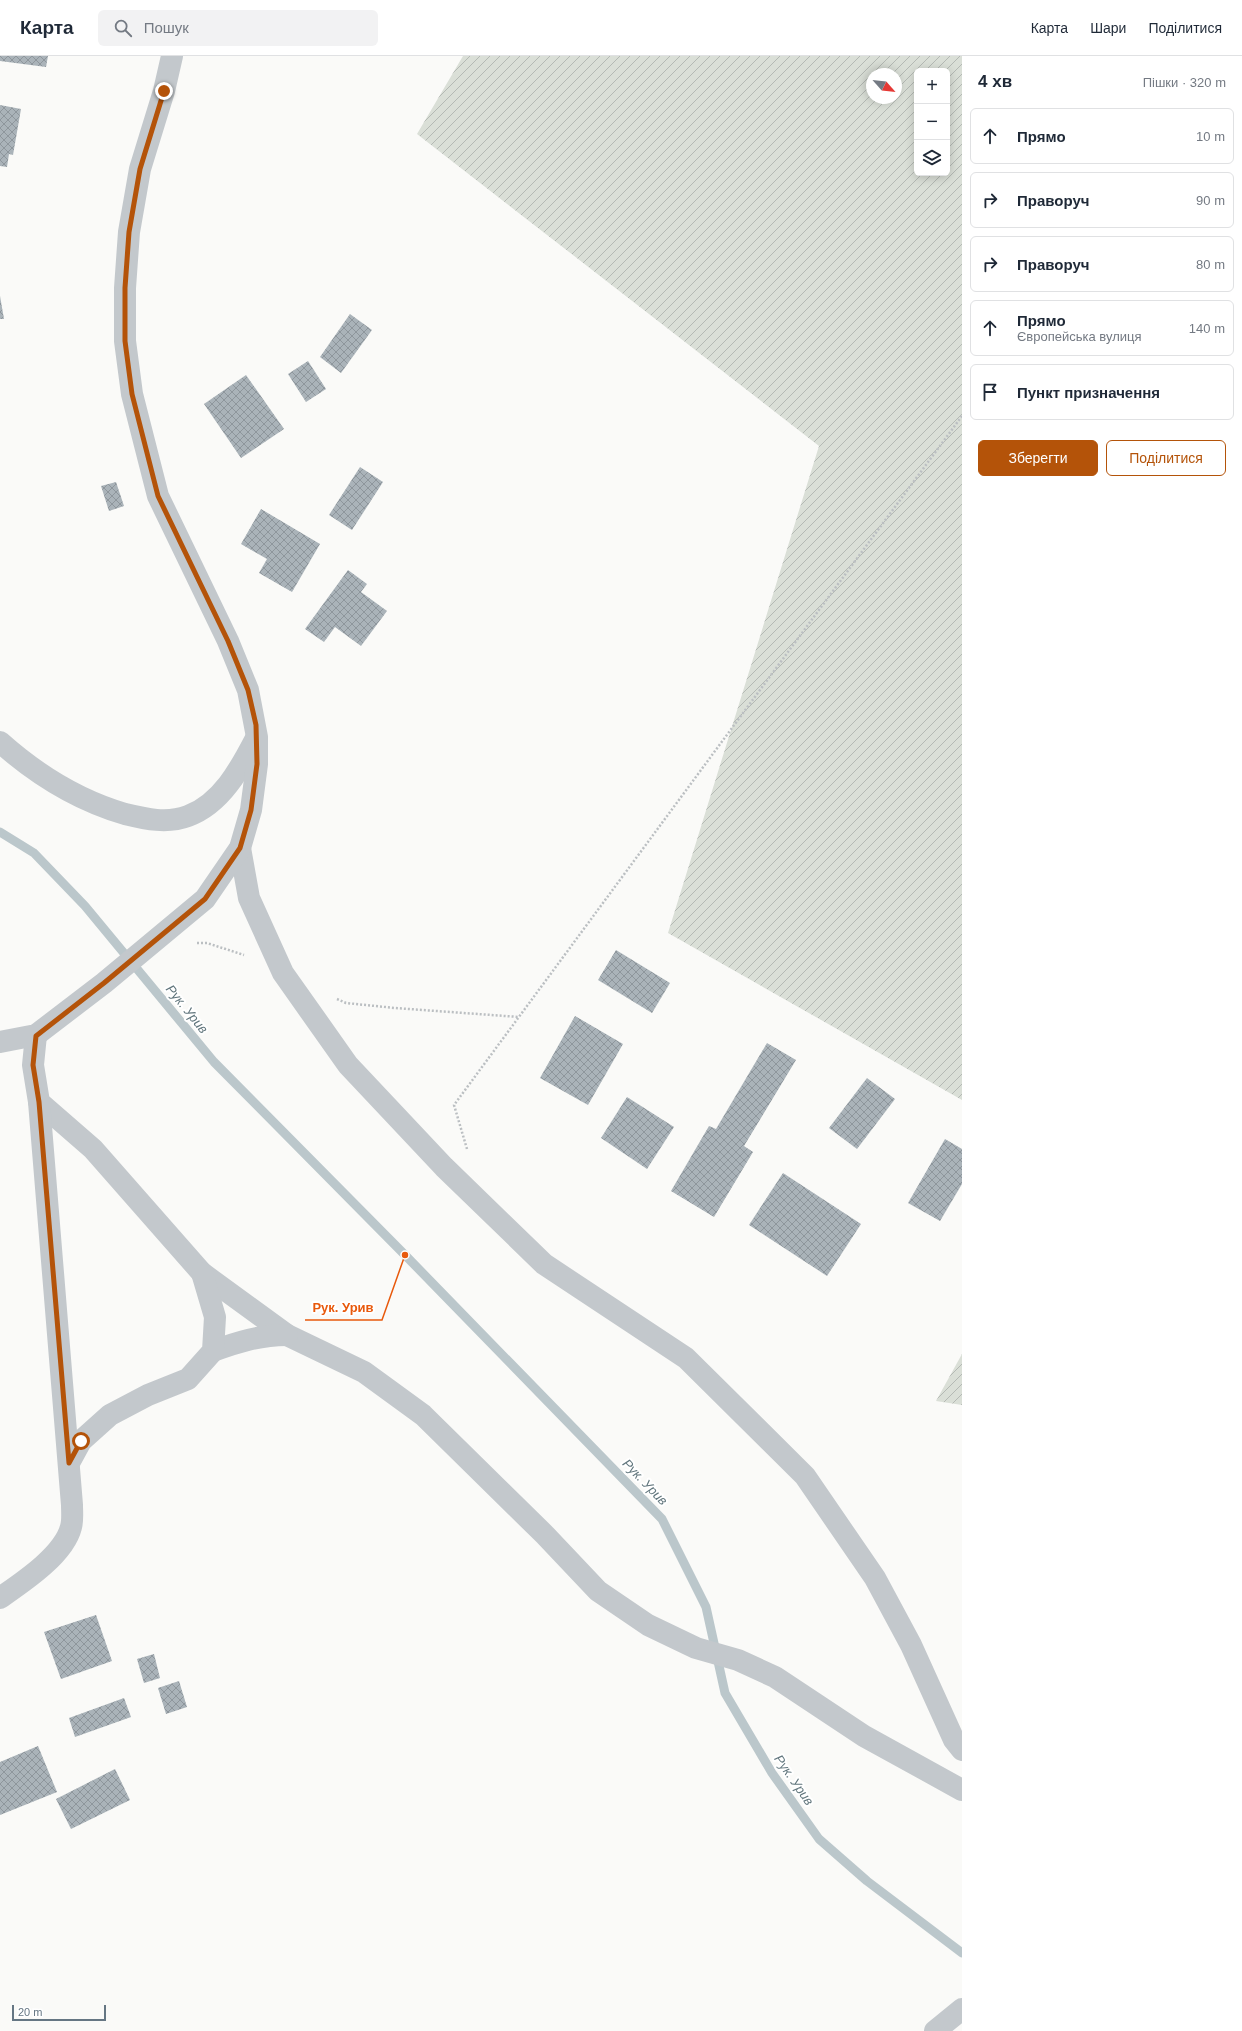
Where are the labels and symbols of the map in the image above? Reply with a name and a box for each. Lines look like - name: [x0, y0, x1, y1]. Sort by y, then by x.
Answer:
- north arrow: [866, 68, 902, 104]
- route end: [155, 82, 173, 100]
- water label: Рук. Урив: [163, 982, 211, 1036]
- callout: Рук. Урив: [305, 1295, 382, 1320]
- text: Рук. Урив: [312, 1300, 374, 1315]
- route start: [72, 1432, 90, 1450]
- water label: Рук. Урив: [619, 1456, 671, 1508]
- water label: Рук. Урив: [771, 1752, 817, 1808]
- scale bar: [12, 2003, 106, 2022]

